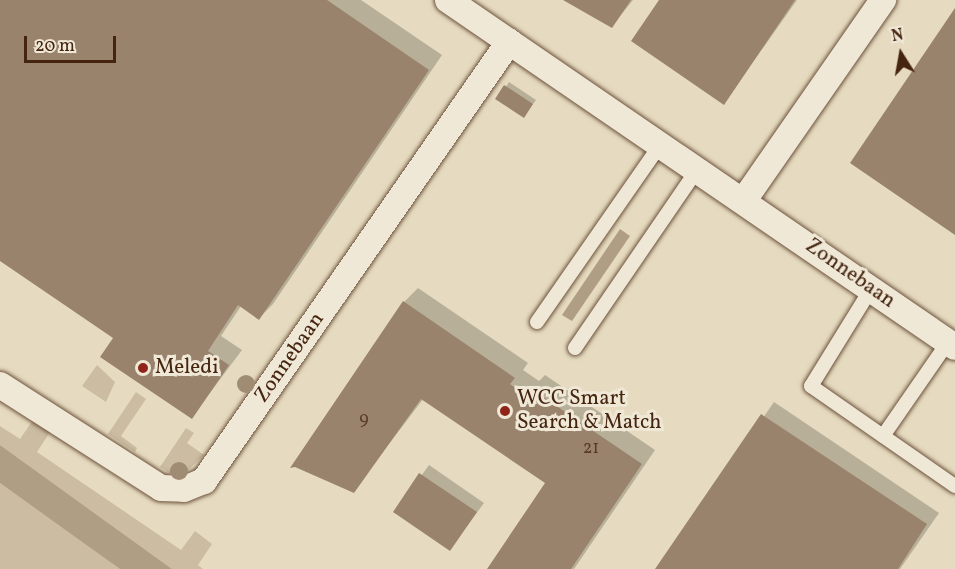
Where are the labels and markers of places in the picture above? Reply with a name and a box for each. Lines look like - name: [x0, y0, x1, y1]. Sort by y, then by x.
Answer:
- place label: Meledi: [155, 355, 218, 381]
- marker: Meledi: [136, 361, 150, 375]
- place label: WCC Smart Search & Match: [517, 386, 661, 436]
- marker: WCC Smart Search & Match: [498, 404, 512, 418]

